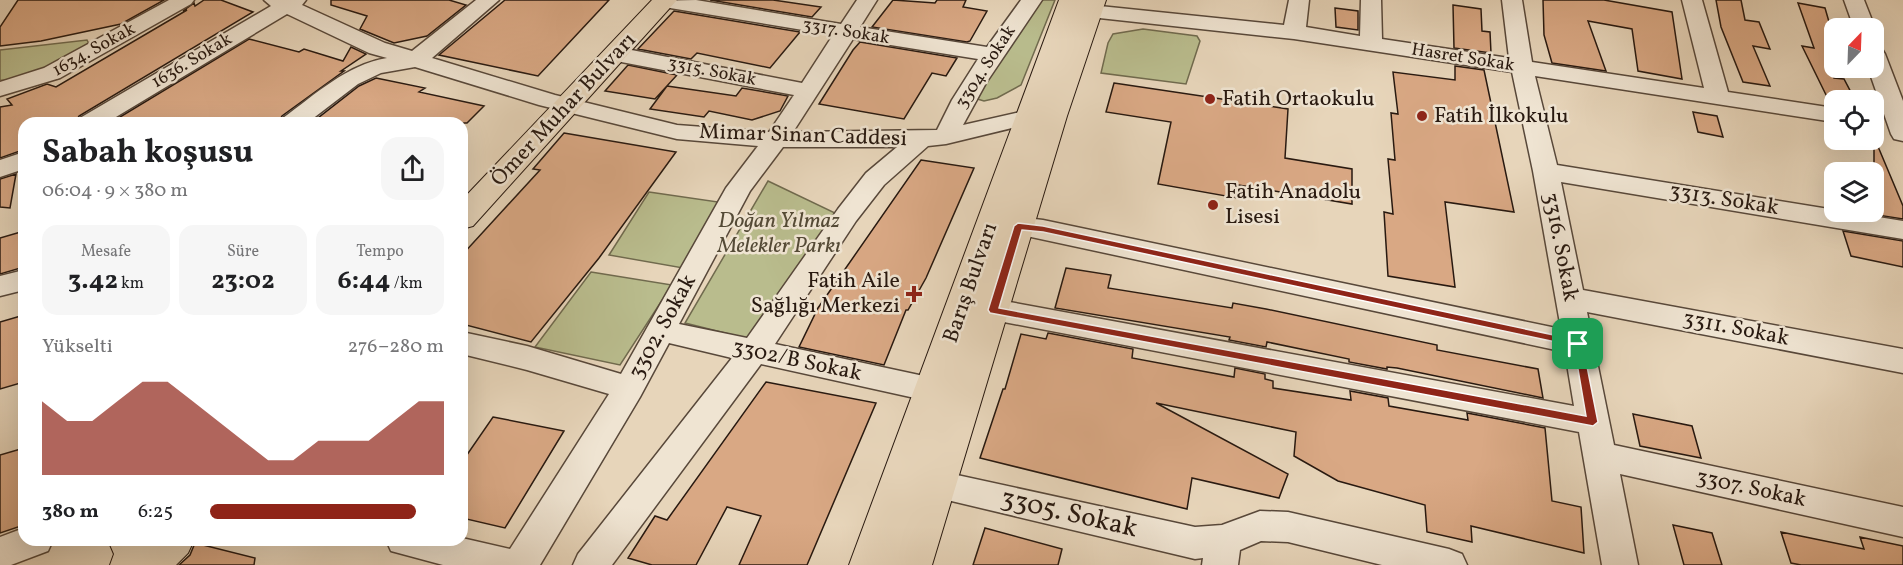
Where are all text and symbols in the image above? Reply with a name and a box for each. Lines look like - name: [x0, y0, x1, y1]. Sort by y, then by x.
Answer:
- street label: 3317. Sokak: [801, 13, 892, 51]
- street label: 1634. Sokak: [48, 17, 140, 83]
- north arrow: [1824, 18, 1884, 78]
- map controls: [1824, 18, 1884, 222]
- street label: 3304. Sokak: [950, 20, 1022, 114]
- street label: Ömer Muhar Bulvarı: [484, 26, 644, 194]
- street label: 1636. Sokak: [147, 27, 237, 95]
- street label: Hasret Sokak: [1410, 38, 1517, 79]
- street label: 3315. Sokak: [666, 51, 759, 93]
- place label: Fatih Ortaokulu: [1222, 84, 1375, 115]
- button: locate: [1824, 90, 1884, 150]
- marker: Fatih Ortaokulu: [1203, 92, 1217, 106]
- place label: Fatih İlkokulu: [1434, 101, 1569, 132]
- marker: Fatih İlkokulu: [1415, 109, 1429, 123]
- street label: Mimar Sinan Caddesi: [698, 117, 908, 155]
- text: Sabah koşusu: [42, 131, 254, 177]
- button: share: [381, 137, 444, 200]
- button: layers: [1824, 162, 1884, 222]
- street label: 3313. Sokak: [1667, 176, 1781, 224]
- text: 06:04 · 9 × 380 m: [42, 177, 188, 205]
- place label: Fatih Anadolu Lisesi: [1225, 177, 1361, 233]
- street label: 3316. Sokak: [1534, 190, 1586, 304]
- marker: Fatih Anadolu Lisesi: [1206, 198, 1220, 212]
- park label: Doğan Yılmaz Melekler Parkı: [716, 206, 841, 262]
- street label: Barış Bulvarı: [936, 219, 1006, 347]
- text: Mesafe: [81, 241, 131, 263]
- text: Süre: [227, 241, 259, 263]
- text: Tempo: [356, 241, 404, 263]
- text: 3.42: [68, 263, 118, 299]
- text: 23:02: [211, 263, 275, 299]
- text: 6:44: [337, 263, 391, 299]
- place label: Fatih Aile Sağlığı Merkezi: [751, 266, 900, 322]
- street label: 3302. Sokak: [622, 269, 704, 385]
- text: km: [118, 273, 144, 295]
- text: /km: [391, 273, 423, 295]
- marker: Fatih Aile Sağlığı Merkezi: [905, 285, 923, 303]
- street label: 3311. Sokak: [1680, 304, 1792, 354]
- pin: [1552, 318, 1603, 369]
- icon: arrive: [1561, 327, 1594, 360]
- street label: 3302/B Sokak: [729, 332, 865, 390]
- text: Yükselti: [42, 333, 113, 361]
- text: 276–280 m: [347, 333, 444, 361]
- street label: 3307. Sokak: [1693, 462, 1809, 516]
- street label: 3305. Sokak: [997, 480, 1142, 548]
- text: 380 m: [42, 498, 99, 526]
- text: 6:25: [138, 498, 173, 526]

